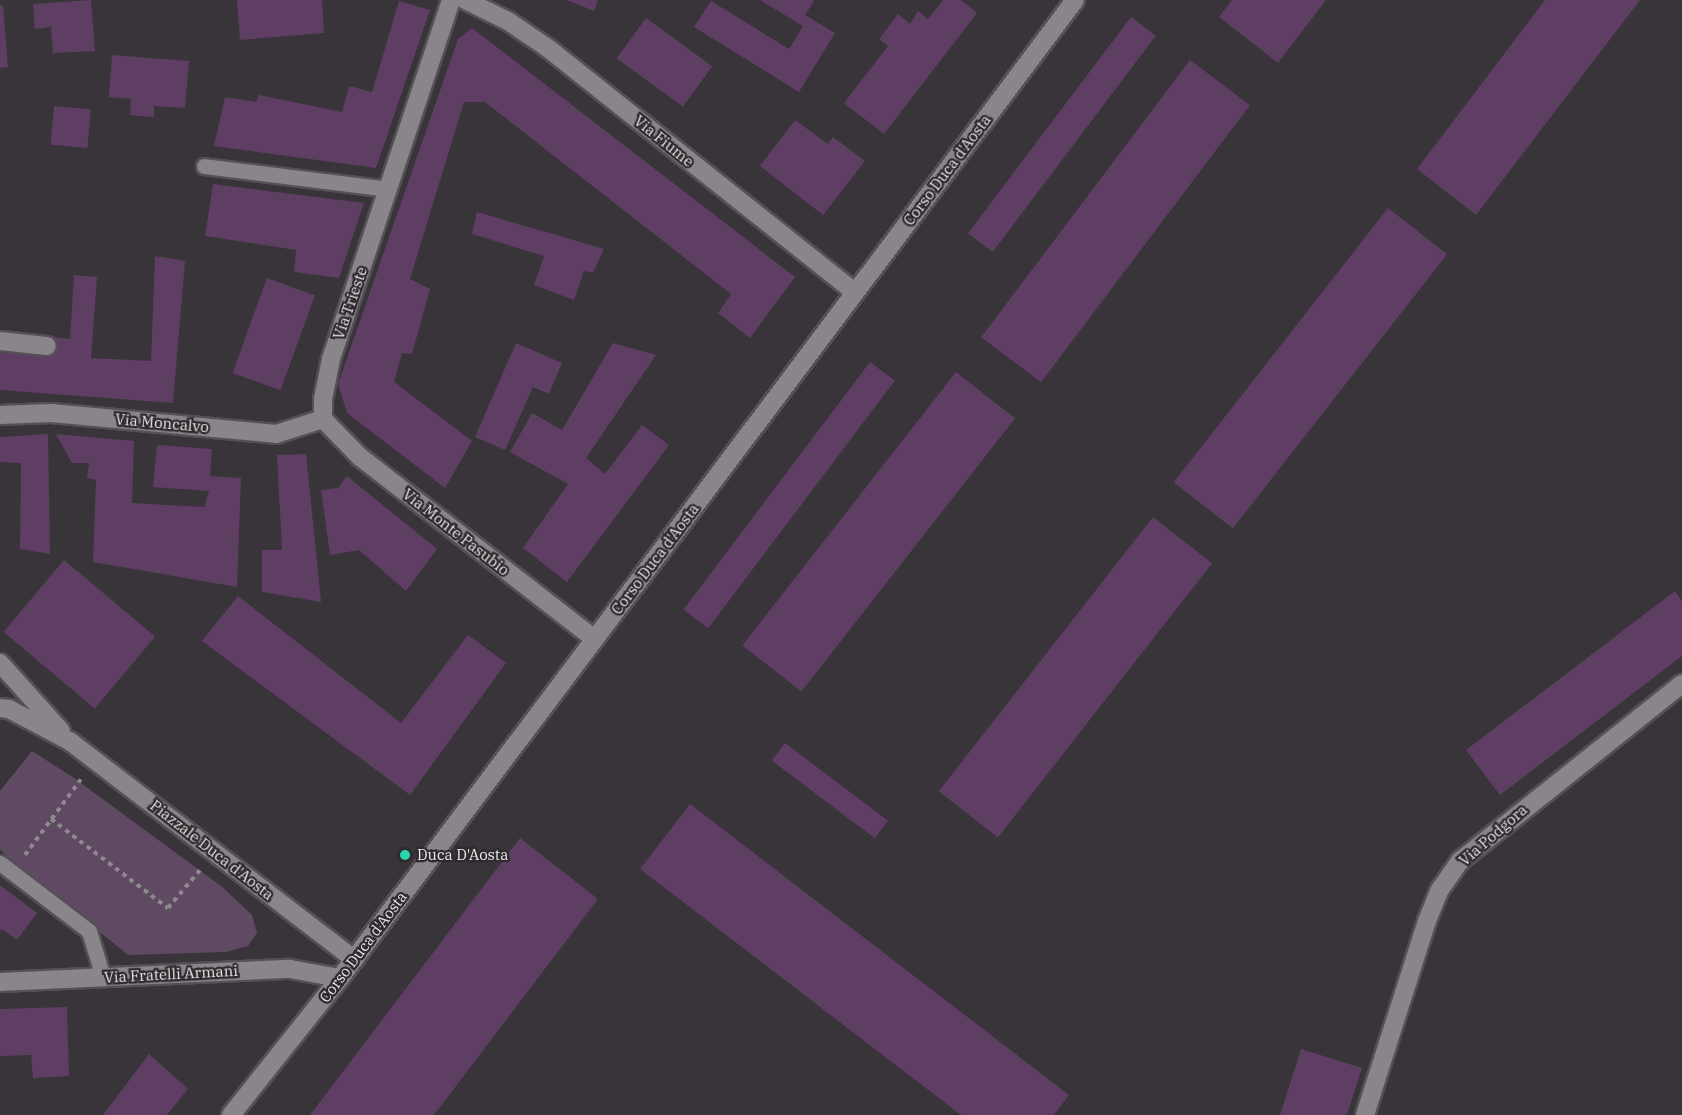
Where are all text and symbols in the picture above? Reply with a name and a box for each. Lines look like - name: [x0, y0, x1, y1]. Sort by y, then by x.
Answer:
- street label: Corso Duca d'Aosta: [900, 111, 994, 229]
- street label: Via Fiume: [631, 112, 697, 170]
- street label: Via Trieste: [329, 264, 371, 342]
- street label: Via Moncalvo: [114, 410, 210, 436]
- street label: Via Monte Pasubio: [399, 485, 513, 579]
- street label: Corso Duca d'Aosta: [608, 500, 702, 618]
- street label: Piazzale Duca d'Aosta: [147, 796, 277, 904]
- street label: Via Podgora: [1455, 801, 1531, 869]
- place label: Duca D'Aosta: [417, 846, 508, 864]
- marker: Duca D'Aosta: [398, 848, 412, 862]
- street label: Corso Duca d'Aosta: [316, 888, 410, 1006]
- street label: Via Fratelli Armani: [104, 962, 238, 986]

